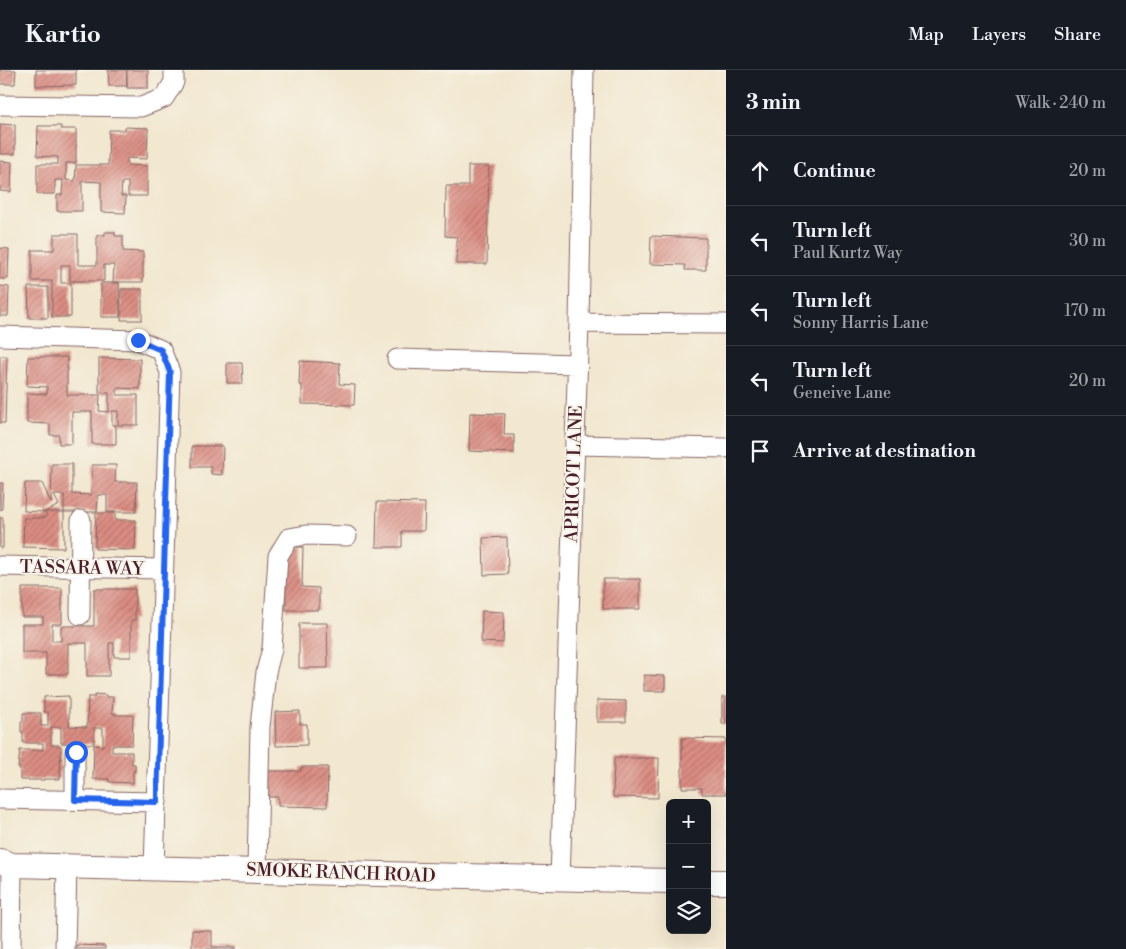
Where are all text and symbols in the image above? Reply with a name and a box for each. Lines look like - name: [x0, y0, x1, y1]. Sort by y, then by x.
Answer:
- text: Kartio: [25, 20, 101, 50]
- text: Map: [909, 23, 944, 46]
- text: Layers: [972, 23, 1026, 46]
- text: Share: [1054, 23, 1101, 46]
- text: 3 min: [746, 90, 801, 116]
- text: Walk · 240 m: [1015, 93, 1106, 113]
- icon: ahead: [746, 157, 774, 185]
- text: Continue: [793, 159, 876, 183]
- text: 20 m: [1069, 161, 1106, 181]
- text: Turn left: [793, 219, 872, 243]
- icon: left: [746, 227, 774, 255]
- text: 30 m: [1069, 231, 1106, 251]
- text: Paul Kurtz Way: [793, 243, 903, 263]
- text: Turn left: [793, 289, 872, 313]
- icon: left: [746, 297, 774, 325]
- text: 170 m: [1064, 301, 1106, 321]
- text: Sonny Harris Lane: [793, 313, 928, 333]
- route end: [127, 329, 150, 352]
- text: Turn left: [793, 359, 872, 383]
- icon: left: [746, 367, 774, 395]
- text: 20 m: [1069, 371, 1106, 391]
- text: Geneive Lane: [793, 383, 891, 403]
- street label: APRICOT LANE: [560, 405, 588, 544]
- icon: arrive: [746, 437, 774, 465]
- text: Arrive at destination: [793, 439, 976, 463]
- street label: TASSARA WAY: [20, 555, 145, 581]
- route start: [65, 741, 88, 764]
- map controls: [666, 799, 711, 934]
- button: +: [666, 799, 711, 844]
- button: −: [666, 844, 711, 889]
- street label: SMOKE RANCH ROAD: [246, 858, 436, 888]
- button: layers: [666, 889, 711, 934]

